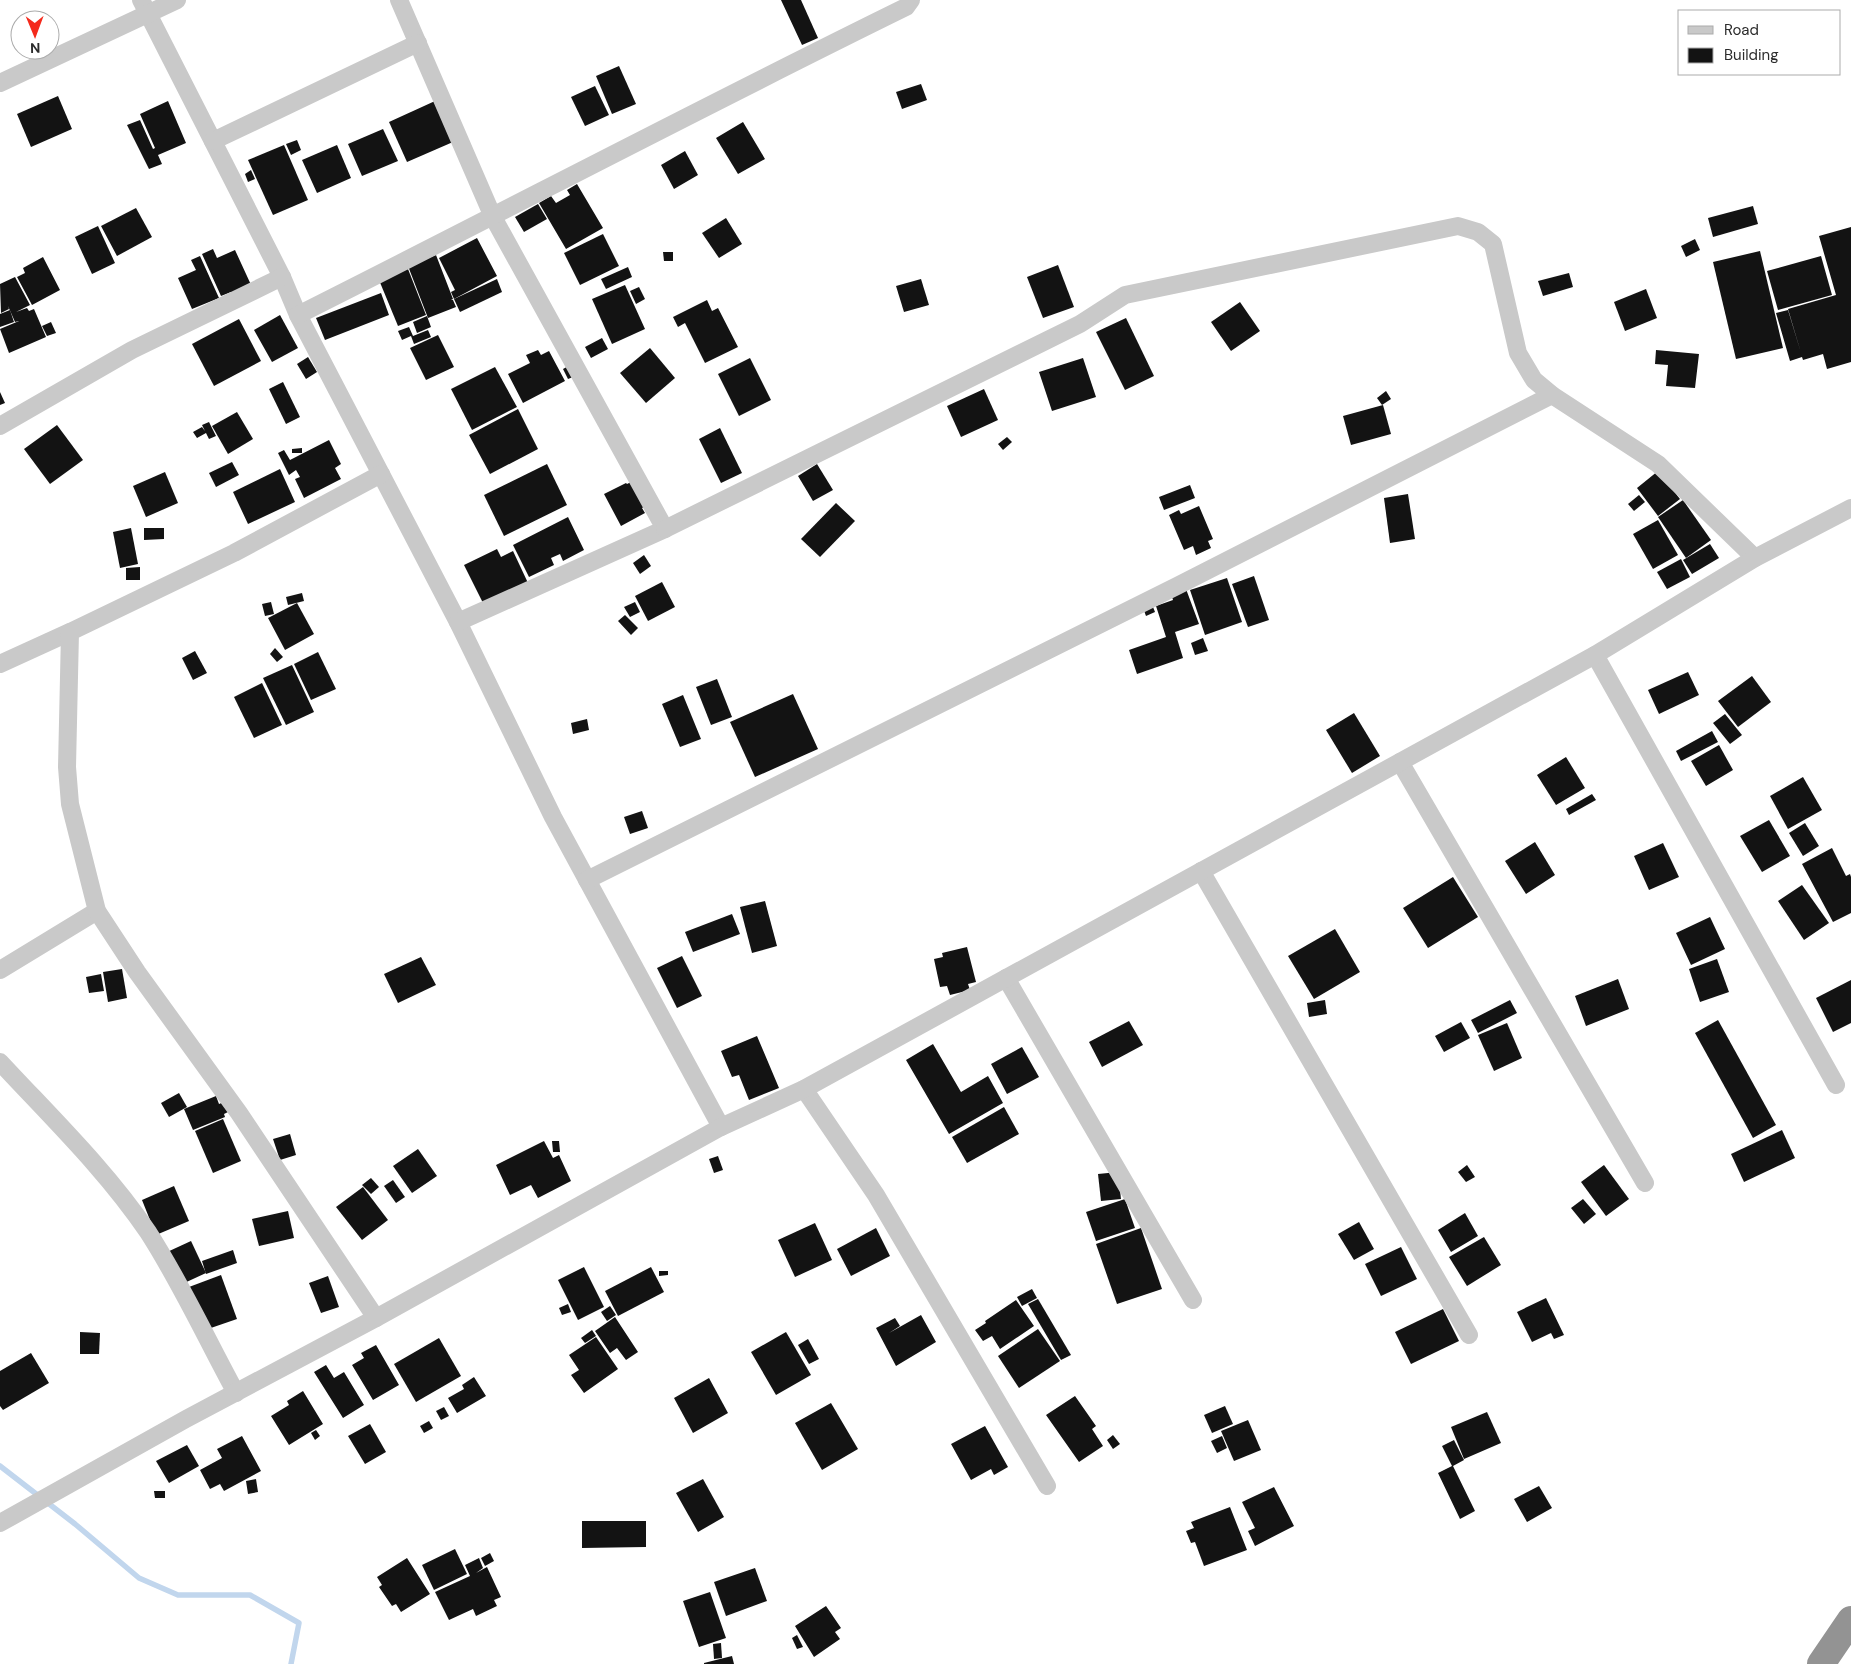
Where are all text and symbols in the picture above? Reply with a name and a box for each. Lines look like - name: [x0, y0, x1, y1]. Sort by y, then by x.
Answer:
- north arrow: [10, 10, 60, 60]
- legend: [1678, 10, 1841, 75]
- text: Road: [1724, 20, 1759, 40]
- text: N: [30, 39, 40, 57]
- text: Building: [1724, 45, 1779, 65]

